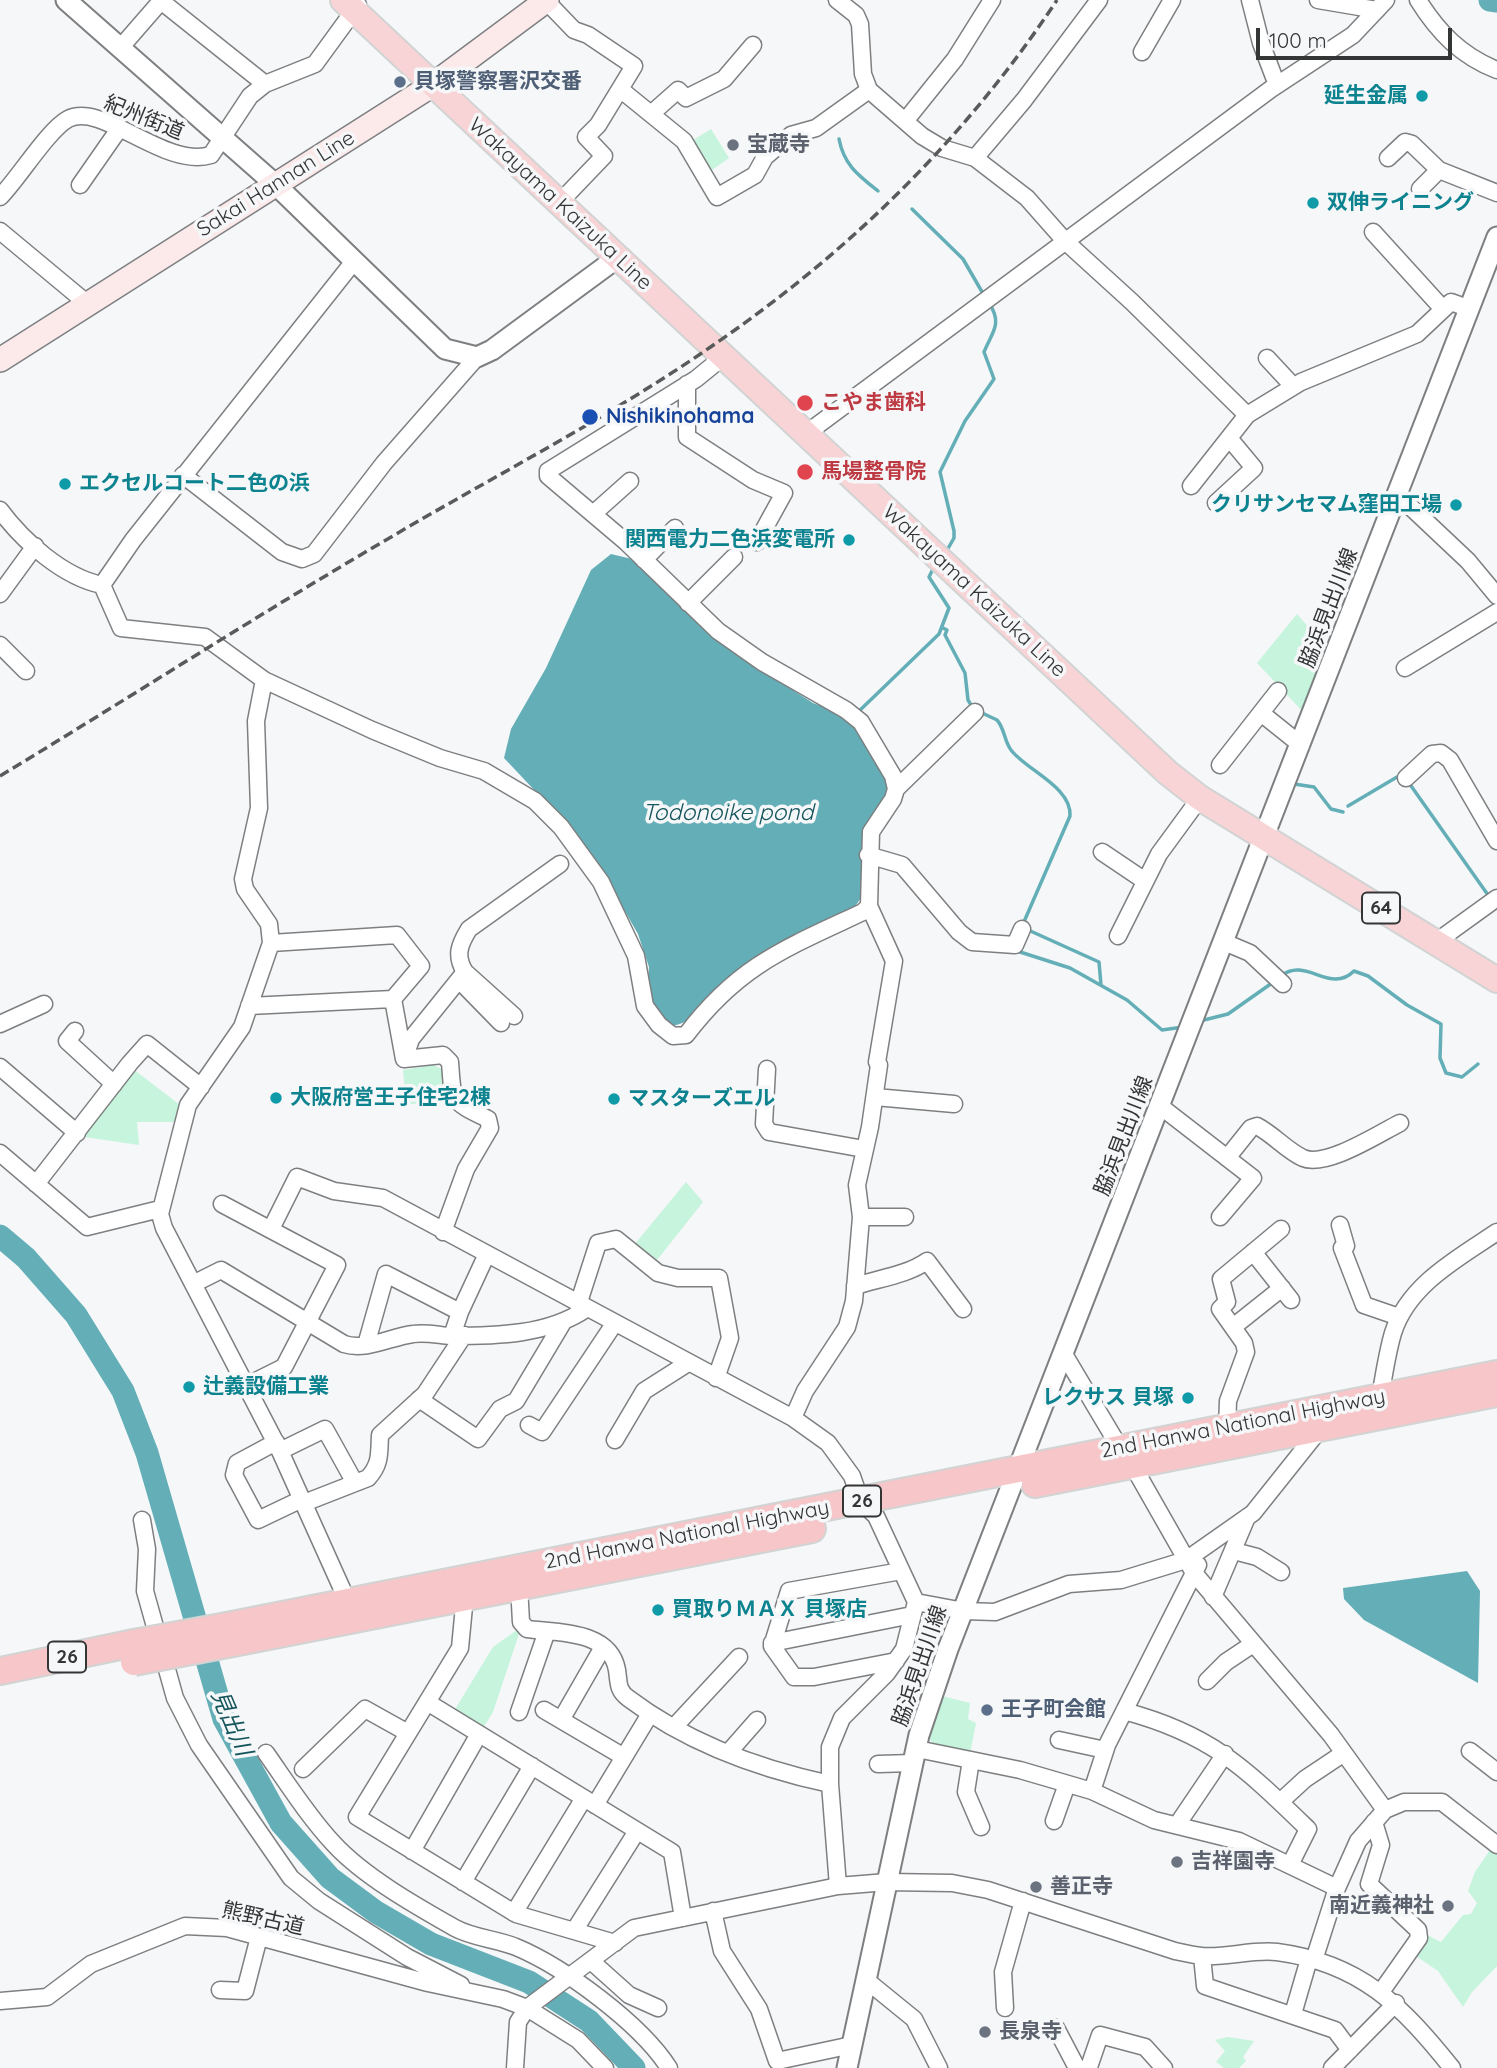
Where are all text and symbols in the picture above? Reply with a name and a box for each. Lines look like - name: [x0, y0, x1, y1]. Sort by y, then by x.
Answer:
- scale bar: [1259, 14, 1455, 58]
- text: 100 m: [1269, 27, 1327, 53]
- place label: 貝塚警察署沢交番: [414, 69, 582, 95]
- marker: 貝塚警察署沢交番: [392, 74, 408, 90]
- place label: 延生金属: [1324, 83, 1408, 109]
- marker: 延生金属: [1414, 88, 1430, 104]
- street label: 紀州街道: [100, 91, 188, 145]
- street label: Wakayama Kaizuka Line: [463, 112, 657, 296]
- street label: Sakai Hannan Line: [193, 125, 359, 243]
- place label: 宝蔵寺: [747, 132, 810, 158]
- marker: 宝蔵寺: [725, 137, 741, 153]
- place label: 双伸ライニング: [1327, 190, 1474, 216]
- marker: 双伸ライニング: [1305, 195, 1321, 211]
- place label: こやま歯科: [821, 390, 926, 416]
- marker: こやま歯科: [795, 393, 815, 413]
- place label: Nishikinohama: [606, 404, 754, 430]
- marker: Nishikinohama: [580, 407, 600, 427]
- place label: 馬場整骨院: [821, 459, 926, 485]
- marker: 馬場整骨院: [795, 462, 815, 482]
- place label: エクセルコート二色の浜: [79, 471, 310, 497]
- marker: エクセルコート二色の浜: [57, 476, 73, 492]
- place label: クリサンセマム窪田工場: [1211, 492, 1442, 518]
- marker: クリサンセマム窪田工場: [1448, 497, 1464, 513]
- street label: Wakayama Kaizuka Line: [877, 499, 1071, 683]
- place label: 関西電力二色浜変電所: [625, 527, 835, 553]
- marker: 関西電力二色浜変電所: [841, 532, 857, 548]
- street label: 脇浜見出川線: [1295, 545, 1363, 671]
- water label: Todonoike pond: [642, 799, 814, 827]
- road number: 64: [1362, 893, 1400, 924]
- street label: 脇浜見出川線: [1090, 1073, 1158, 1199]
- place label: 大阪府営王子住宅2棟: [290, 1085, 491, 1111]
- place label: マスターズエル: [628, 1086, 775, 1112]
- marker: 大阪府営王子住宅2棟: [268, 1090, 284, 1106]
- marker: マスターズエル: [606, 1091, 622, 1107]
- place label: 辻義設備工業: [203, 1374, 329, 1400]
- marker: 辻義設備工業: [181, 1379, 197, 1395]
- street label: 2nd Hanwa National Highway: [1099, 1384, 1387, 1464]
- place label: レクサス 貝塚: [1042, 1385, 1174, 1411]
- marker: レクサス 貝塚: [1180, 1390, 1196, 1406]
- road number: 26: [843, 1485, 881, 1516]
- street label: 2nd Hanwa National Highway: [543, 1495, 831, 1575]
- place label: 買取りＭＡＸ 貝塚店: [672, 1597, 867, 1623]
- marker: 買取りＭＡＸ 貝塚店: [650, 1602, 666, 1618]
- street label: 脇浜見出川線: [888, 1602, 952, 1730]
- road number: 26: [48, 1642, 86, 1672]
- water label: 見出川: [205, 1686, 257, 1760]
- place label: 王子町会館: [1001, 1697, 1106, 1723]
- marker: 王子町会館: [979, 1702, 995, 1718]
- place label: 吉祥園寺: [1191, 1849, 1275, 1875]
- marker: 吉祥園寺: [1169, 1854, 1185, 1870]
- place label: 善正寺: [1050, 1874, 1113, 1900]
- marker: 善正寺: [1028, 1879, 1044, 1895]
- place label: 南近義神社: [1329, 1893, 1434, 1919]
- street label: 熊野古道: [219, 1897, 307, 1941]
- marker: 南近義神社: [1440, 1898, 1456, 1914]
- place label: 長泉寺: [999, 2019, 1062, 2045]
- marker: 長泉寺: [977, 2024, 993, 2040]

